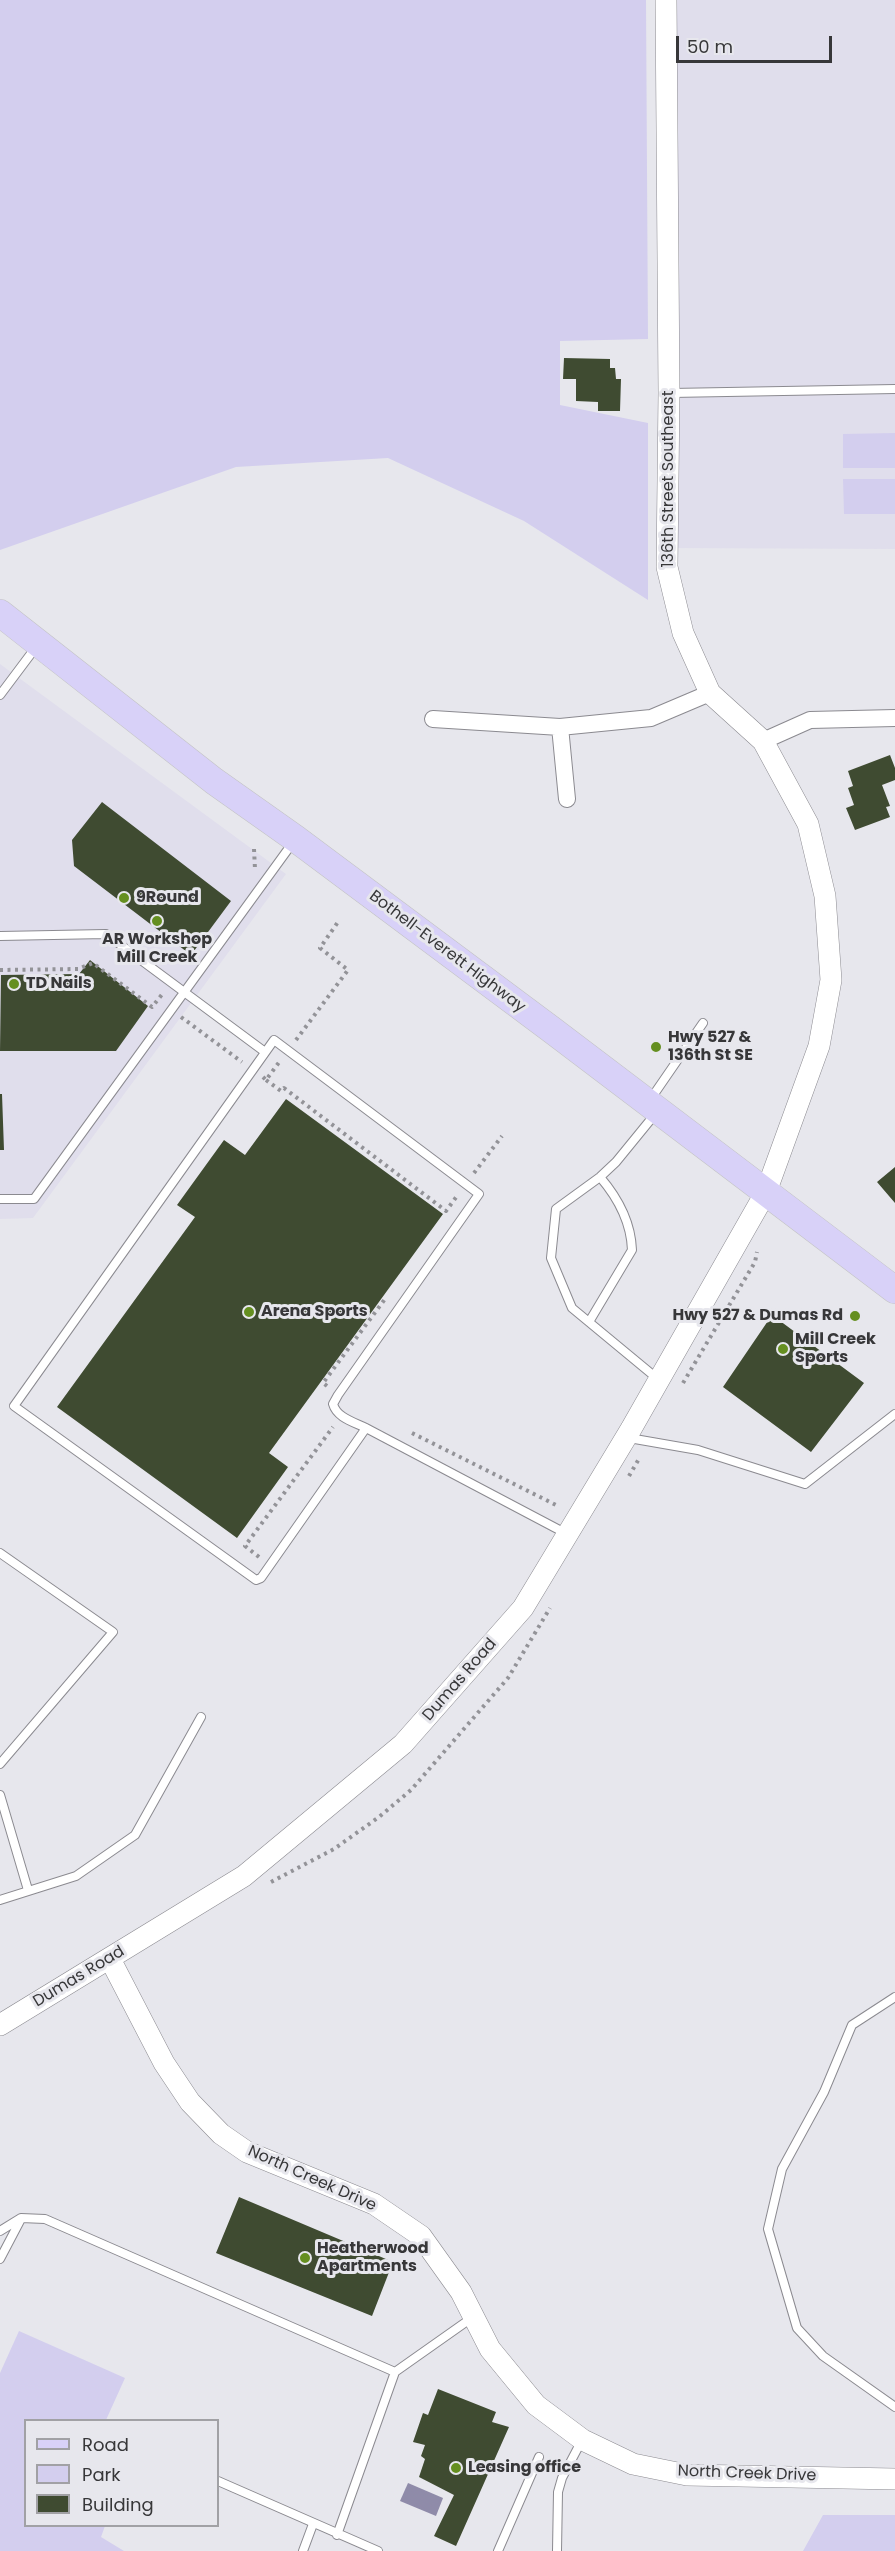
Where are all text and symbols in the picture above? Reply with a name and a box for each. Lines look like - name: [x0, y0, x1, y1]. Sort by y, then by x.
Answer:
- scale bar: [679, 24, 835, 62]
- text: 50 m: [687, 34, 733, 59]
- street label: 136th Street Southeast: [659, 390, 679, 568]
- street label: Bothell-Everett Highway: [365, 887, 529, 1017]
- place label: 9Round: [136, 888, 199, 908]
- marker: 9Round: [117, 891, 131, 905]
- marker: AR Workshop Mill Creek: [150, 914, 164, 928]
- place label: AR Workshop Mill Creek: [102, 930, 212, 968]
- place label: TD Nails: [26, 974, 92, 994]
- marker: TD Nails: [7, 977, 21, 991]
- place label: Hwy 527 & 136th St SE: [668, 1028, 753, 1066]
- marker: Hwy 527 & 136th St SE: [649, 1040, 663, 1054]
- place label: Arena Sports: [261, 1302, 368, 1322]
- marker: Arena Sports: [242, 1305, 256, 1319]
- place label: Hwy 527 & Dumas Rd: [672, 1306, 843, 1326]
- marker: Hwy 527 & Dumas Rd: [848, 1309, 862, 1323]
- place label: Mill Creek Sports: [795, 1330, 876, 1368]
- marker: Mill Creek Sports: [776, 1342, 790, 1356]
- street label: Dumas Road: [419, 1635, 501, 1725]
- street label: Dumas Road: [30, 1942, 128, 2012]
- street label: North Creek Drive: [245, 2142, 379, 2216]
- place label: Heatherwood Apartments: [317, 2239, 429, 2277]
- marker: Heatherwood Apartments: [298, 2251, 312, 2265]
- legend: [24, 2419, 219, 2527]
- text: Road: [82, 2432, 129, 2457]
- place label: Leasing office: [468, 2458, 581, 2478]
- marker: Leasing office: [449, 2461, 463, 2475]
- text: Park: [82, 2462, 121, 2487]
- street label: North Creek Drive: [677, 2462, 817, 2486]
- text: Building: [82, 2492, 154, 2517]

